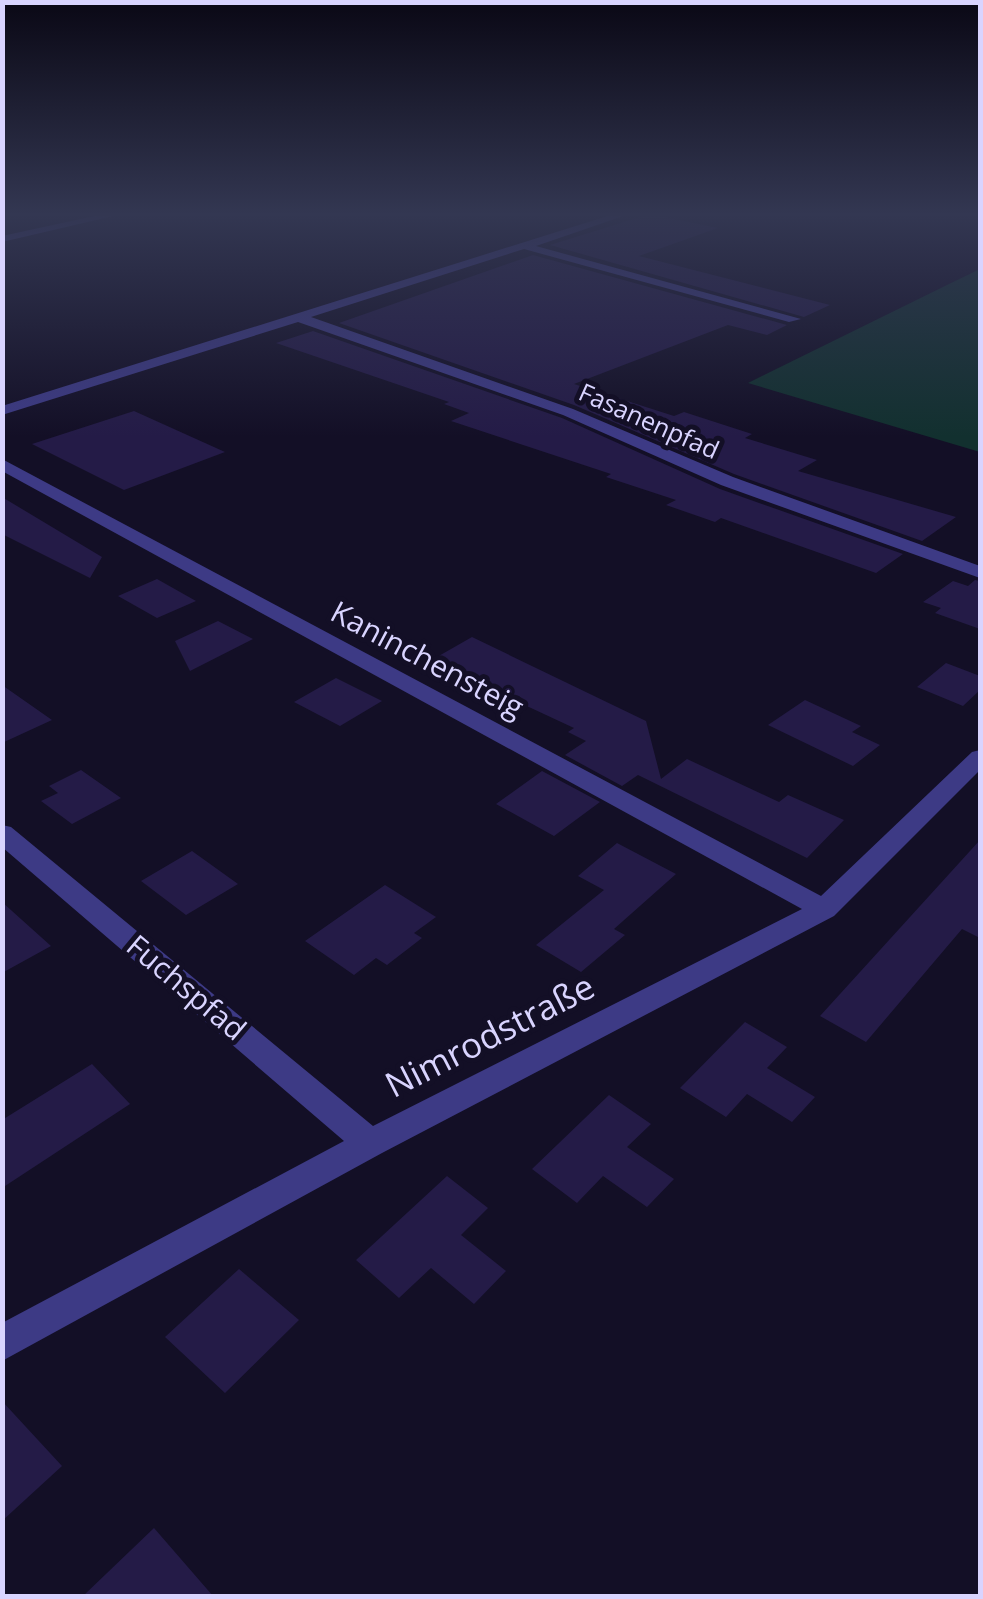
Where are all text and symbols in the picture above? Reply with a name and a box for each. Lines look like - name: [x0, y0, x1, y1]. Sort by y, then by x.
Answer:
- street label: Fasanenpfad: [574, 374, 725, 466]
- street label: Kaninchensteig: [324, 591, 531, 727]
- street label: Fuchspfad: [118, 925, 255, 1049]
- street label: Nimrodstraße: [377, 962, 602, 1108]

